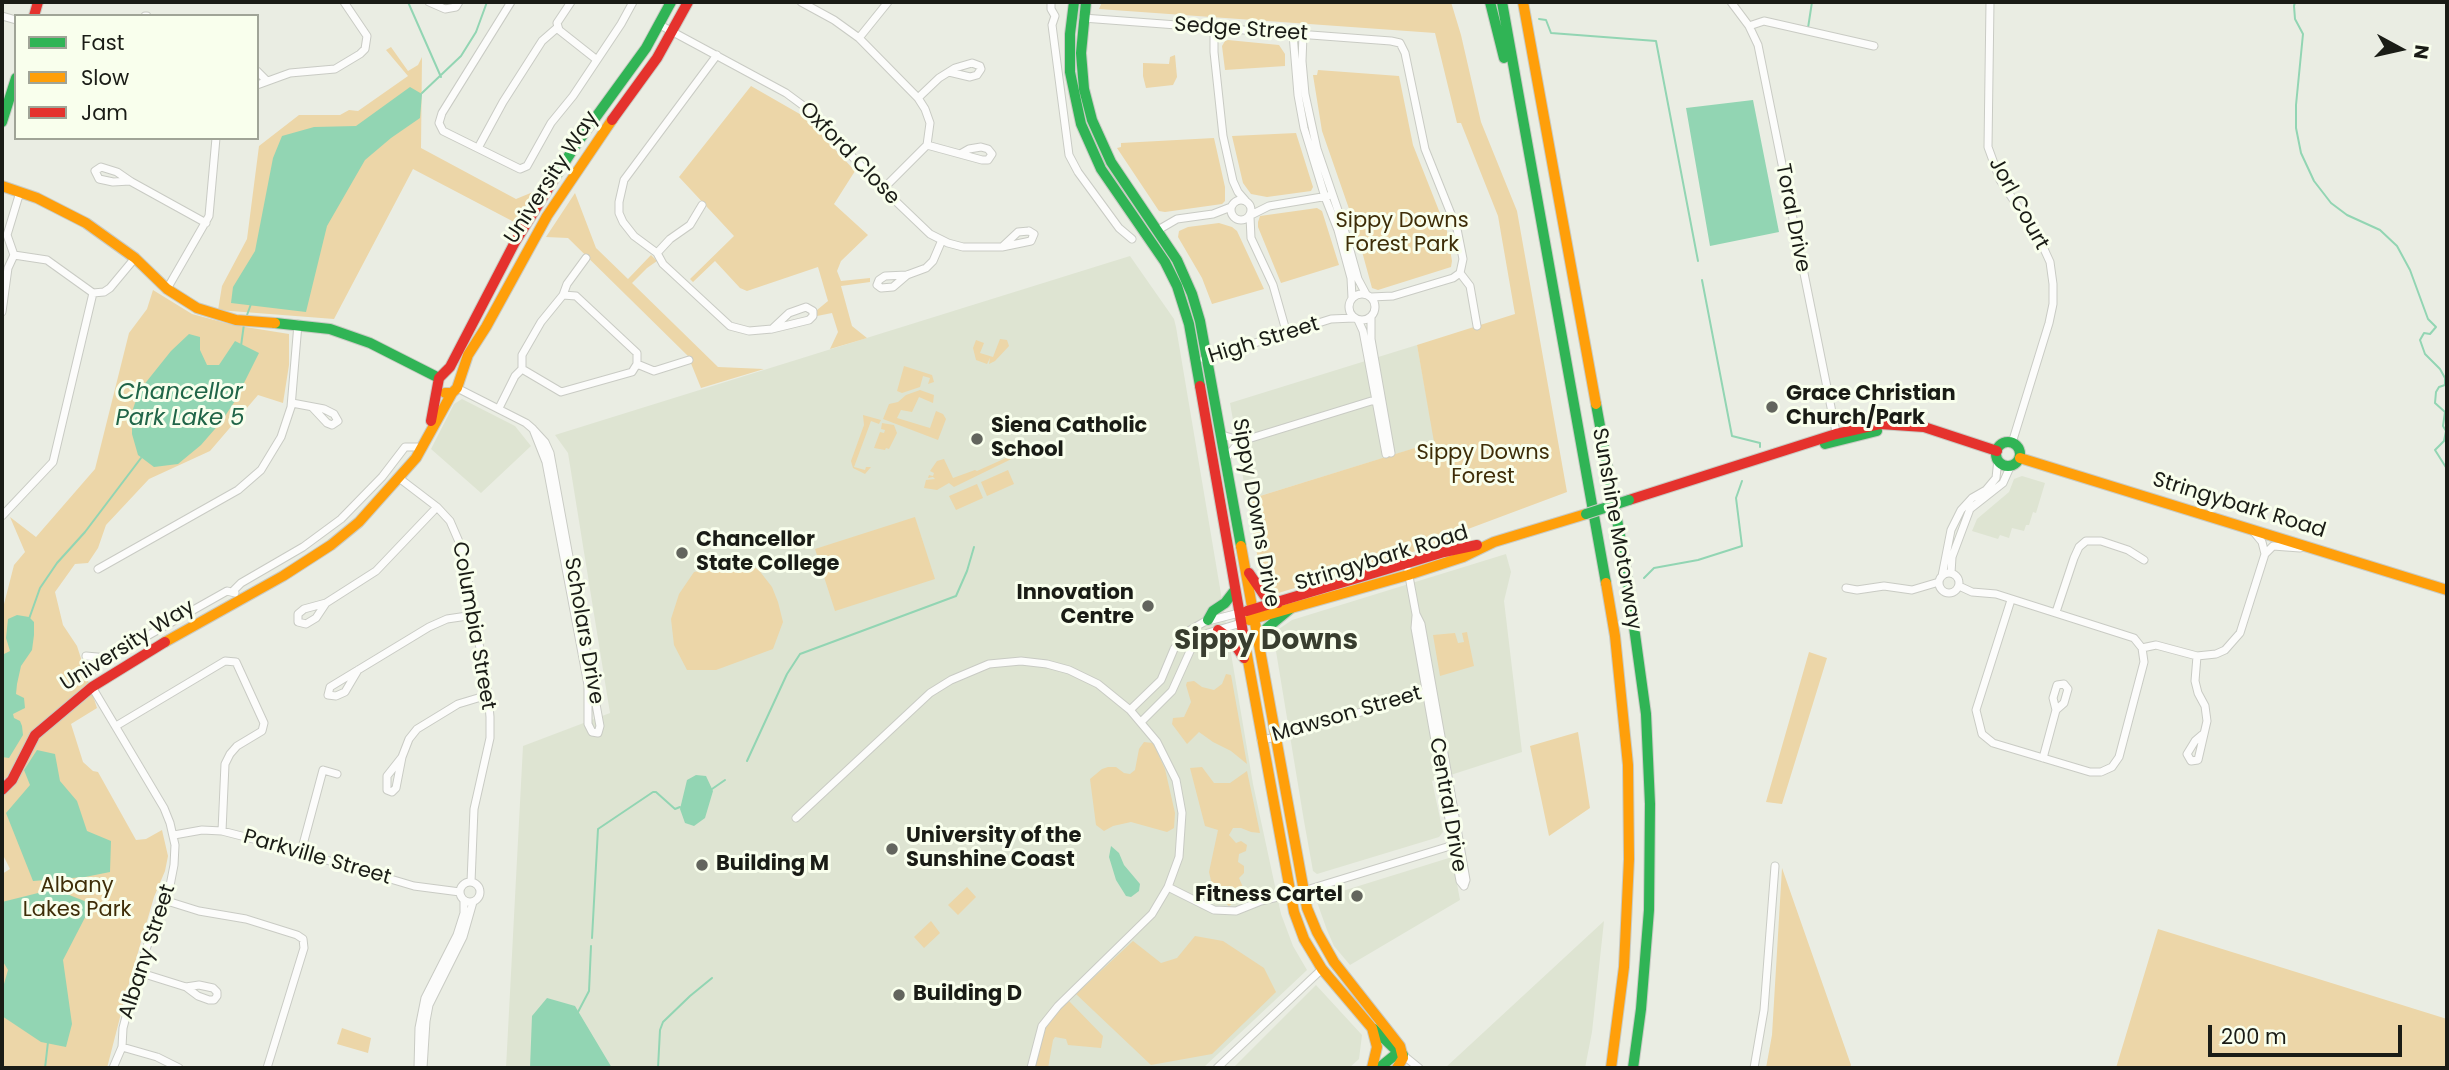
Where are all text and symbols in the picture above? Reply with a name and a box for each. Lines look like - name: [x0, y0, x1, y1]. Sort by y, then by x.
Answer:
- street label: Sedge Street: [1173, 13, 1309, 47]
- legend: [14, 14, 259, 140]
- north arrow: [2365, 14, 2435, 84]
- text: Fast: [81, 28, 124, 57]
- text: N: [2407, 43, 2436, 61]
- text: Slow: [81, 63, 129, 92]
- street label: Oxford Close: [794, 97, 904, 211]
- text: Jam: [81, 98, 128, 127]
- street label: University Way: [500, 107, 604, 249]
- street label: Jorl Court: [1982, 153, 2054, 255]
- street label: Toral Drive: [1769, 161, 1815, 275]
- park label: Sippy Downs Forest Park: [1335, 209, 1469, 259]
- street label: High Street: [1206, 312, 1322, 370]
- water label: Chancellor Park Lake 5: [115, 379, 245, 433]
- place label: Grace Christian Church/Park: [1786, 382, 1956, 432]
- marker: Grace Christian Church/Park: [1764, 399, 1780, 415]
- place label: Siena Catholic School: [991, 414, 1147, 464]
- street label: Sippy Downs Drive: [1226, 417, 1284, 609]
- street label: Sunshine Motorway: [1586, 426, 1646, 632]
- marker: Siena Catholic School: [969, 431, 985, 447]
- park label: Sippy Downs Forest: [1416, 441, 1550, 491]
- street label: Stringybark Road: [2149, 468, 2329, 544]
- street label: Stringybark Road: [1292, 521, 1472, 597]
- place label: Chancellor State College: [696, 528, 840, 578]
- street label: Columbia Street: [446, 540, 500, 712]
- marker: Chancellor State College: [674, 545, 690, 561]
- street label: Scholars Drive: [558, 556, 608, 706]
- place label: Innovation Centre: [1016, 581, 1134, 631]
- street label: University Way: [56, 595, 200, 697]
- marker: Innovation Centre: [1140, 598, 1156, 614]
- district label: Sippy Downs: [1174, 625, 1358, 659]
- street label: Mawson Street: [1269, 682, 1425, 748]
- street label: Central Drive: [1423, 736, 1471, 874]
- place label: University of the Sunshine Coast: [906, 824, 1081, 874]
- street label: Parkville Street: [240, 825, 394, 891]
- marker: University of the Sunshine Coast: [884, 841, 900, 857]
- place label: Building M: [716, 852, 829, 878]
- marker: Building M: [694, 857, 710, 873]
- park label: Albany Lakes Park: [23, 874, 131, 924]
- street label: Albany Street: [114, 881, 182, 1023]
- place label: Fitness Cartel: [1195, 883, 1343, 909]
- marker: Fitness Cartel: [1349, 888, 1365, 904]
- place label: Building D: [913, 982, 1022, 1008]
- marker: Building D: [891, 987, 907, 1003]
- scale bar: [2211, 1010, 2405, 1054]
- text: 200 m: [2221, 1022, 2287, 1051]

